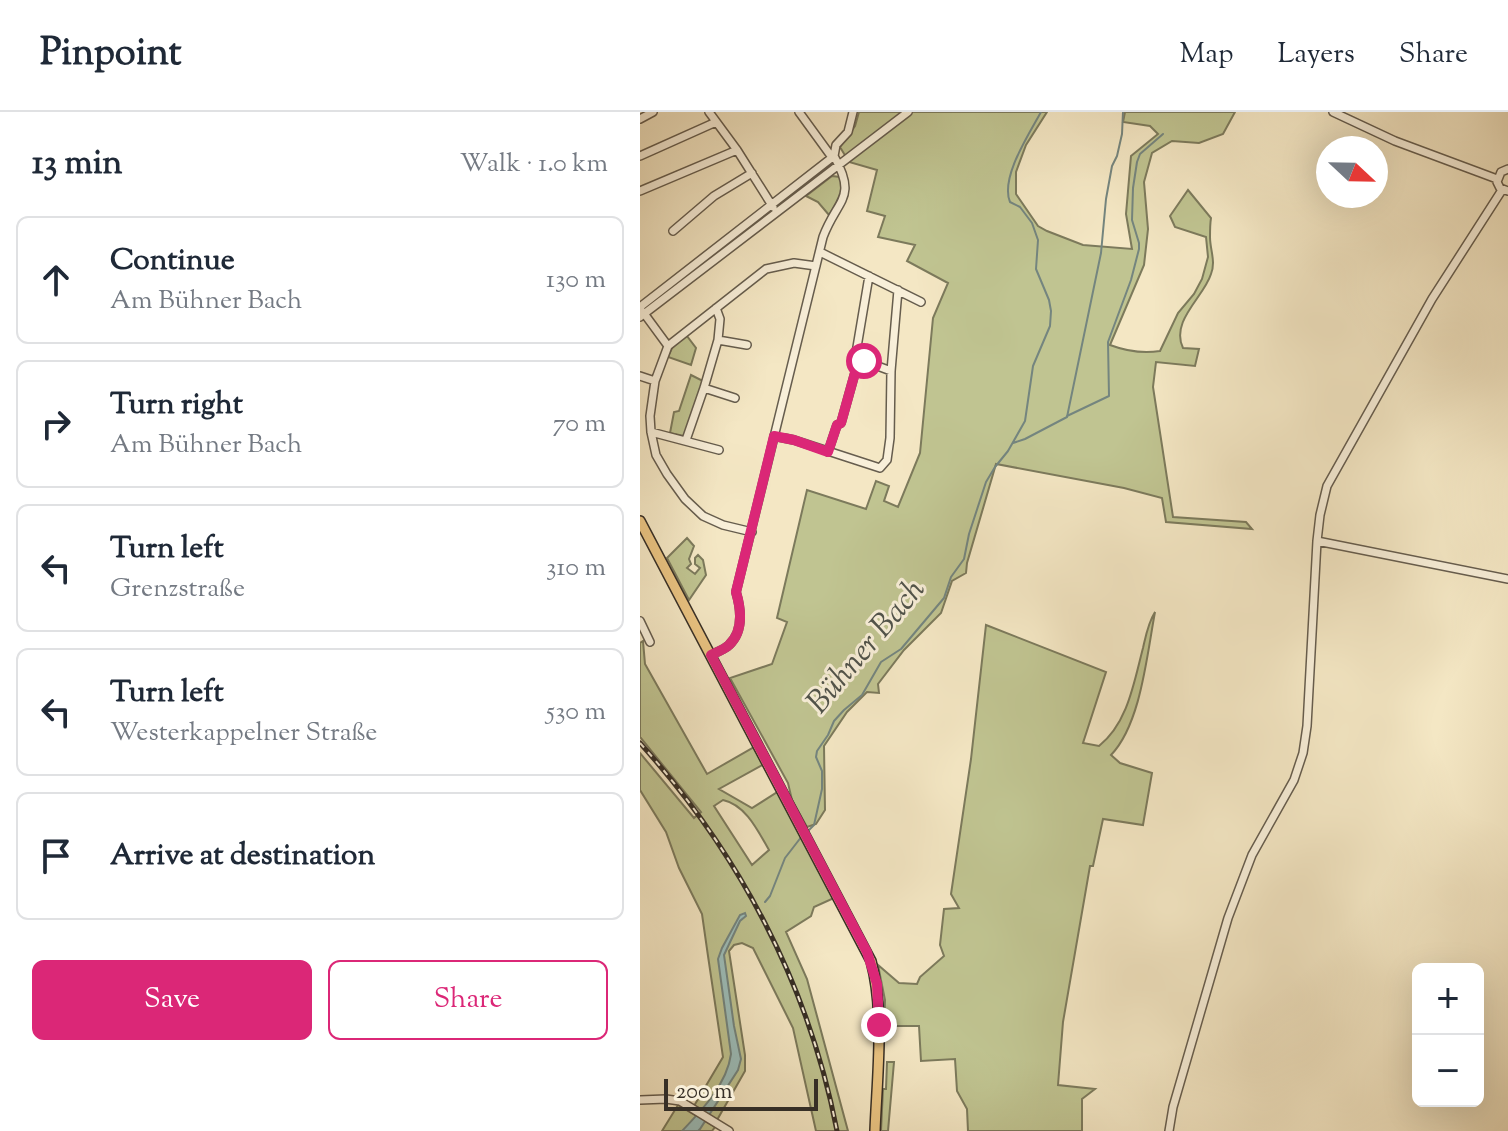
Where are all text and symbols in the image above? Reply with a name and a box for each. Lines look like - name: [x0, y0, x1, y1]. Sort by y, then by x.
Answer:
- text: Pinpoint: [40, 28, 182, 82]
- text: Map: [1180, 35, 1233, 75]
- text: Layers: [1277, 35, 1355, 75]
- text: Share: [1399, 35, 1468, 75]
- north arrow: [1316, 136, 1388, 208]
- text: 13 min: [32, 140, 122, 189]
- text: Walk · 1.0 km: [460, 146, 608, 183]
- text: Continue: [110, 240, 235, 283]
- icon: ahead: [34, 258, 78, 302]
- text: 130 m: [546, 262, 606, 299]
- text: Am Bühner Bach: [110, 283, 302, 320]
- route start: [846, 343, 882, 379]
- text: Turn right: [110, 384, 243, 427]
- icon: right: [34, 402, 78, 446]
- text: 70 m: [553, 406, 606, 443]
- text: Am Bühner Bach: [110, 427, 302, 464]
- text: Turn left: [110, 528, 224, 571]
- icon: left: [34, 546, 78, 590]
- text: 310 m: [546, 550, 606, 587]
- water label: Bühner Bach: [797, 569, 938, 725]
- text: Grenzstraße: [110, 571, 245, 608]
- text: Turn left: [110, 672, 224, 715]
- icon: left: [34, 690, 78, 734]
- text: 530 m: [546, 694, 606, 731]
- text: Westerkappelner Straße: [110, 715, 378, 752]
- icon: arrive: [34, 834, 78, 878]
- text: Arrive at destination: [110, 835, 375, 878]
- button: Save: [32, 960, 312, 1040]
- button: Share: [328, 960, 608, 1040]
- map controls: [1412, 963, 1484, 1107]
- button: +: [1412, 963, 1484, 1035]
- route end: [861, 1007, 897, 1043]
- button: −: [1412, 1035, 1484, 1107]
- scale bar: [664, 1075, 818, 1111]
- text: 200 m: [676, 1077, 732, 1109]

